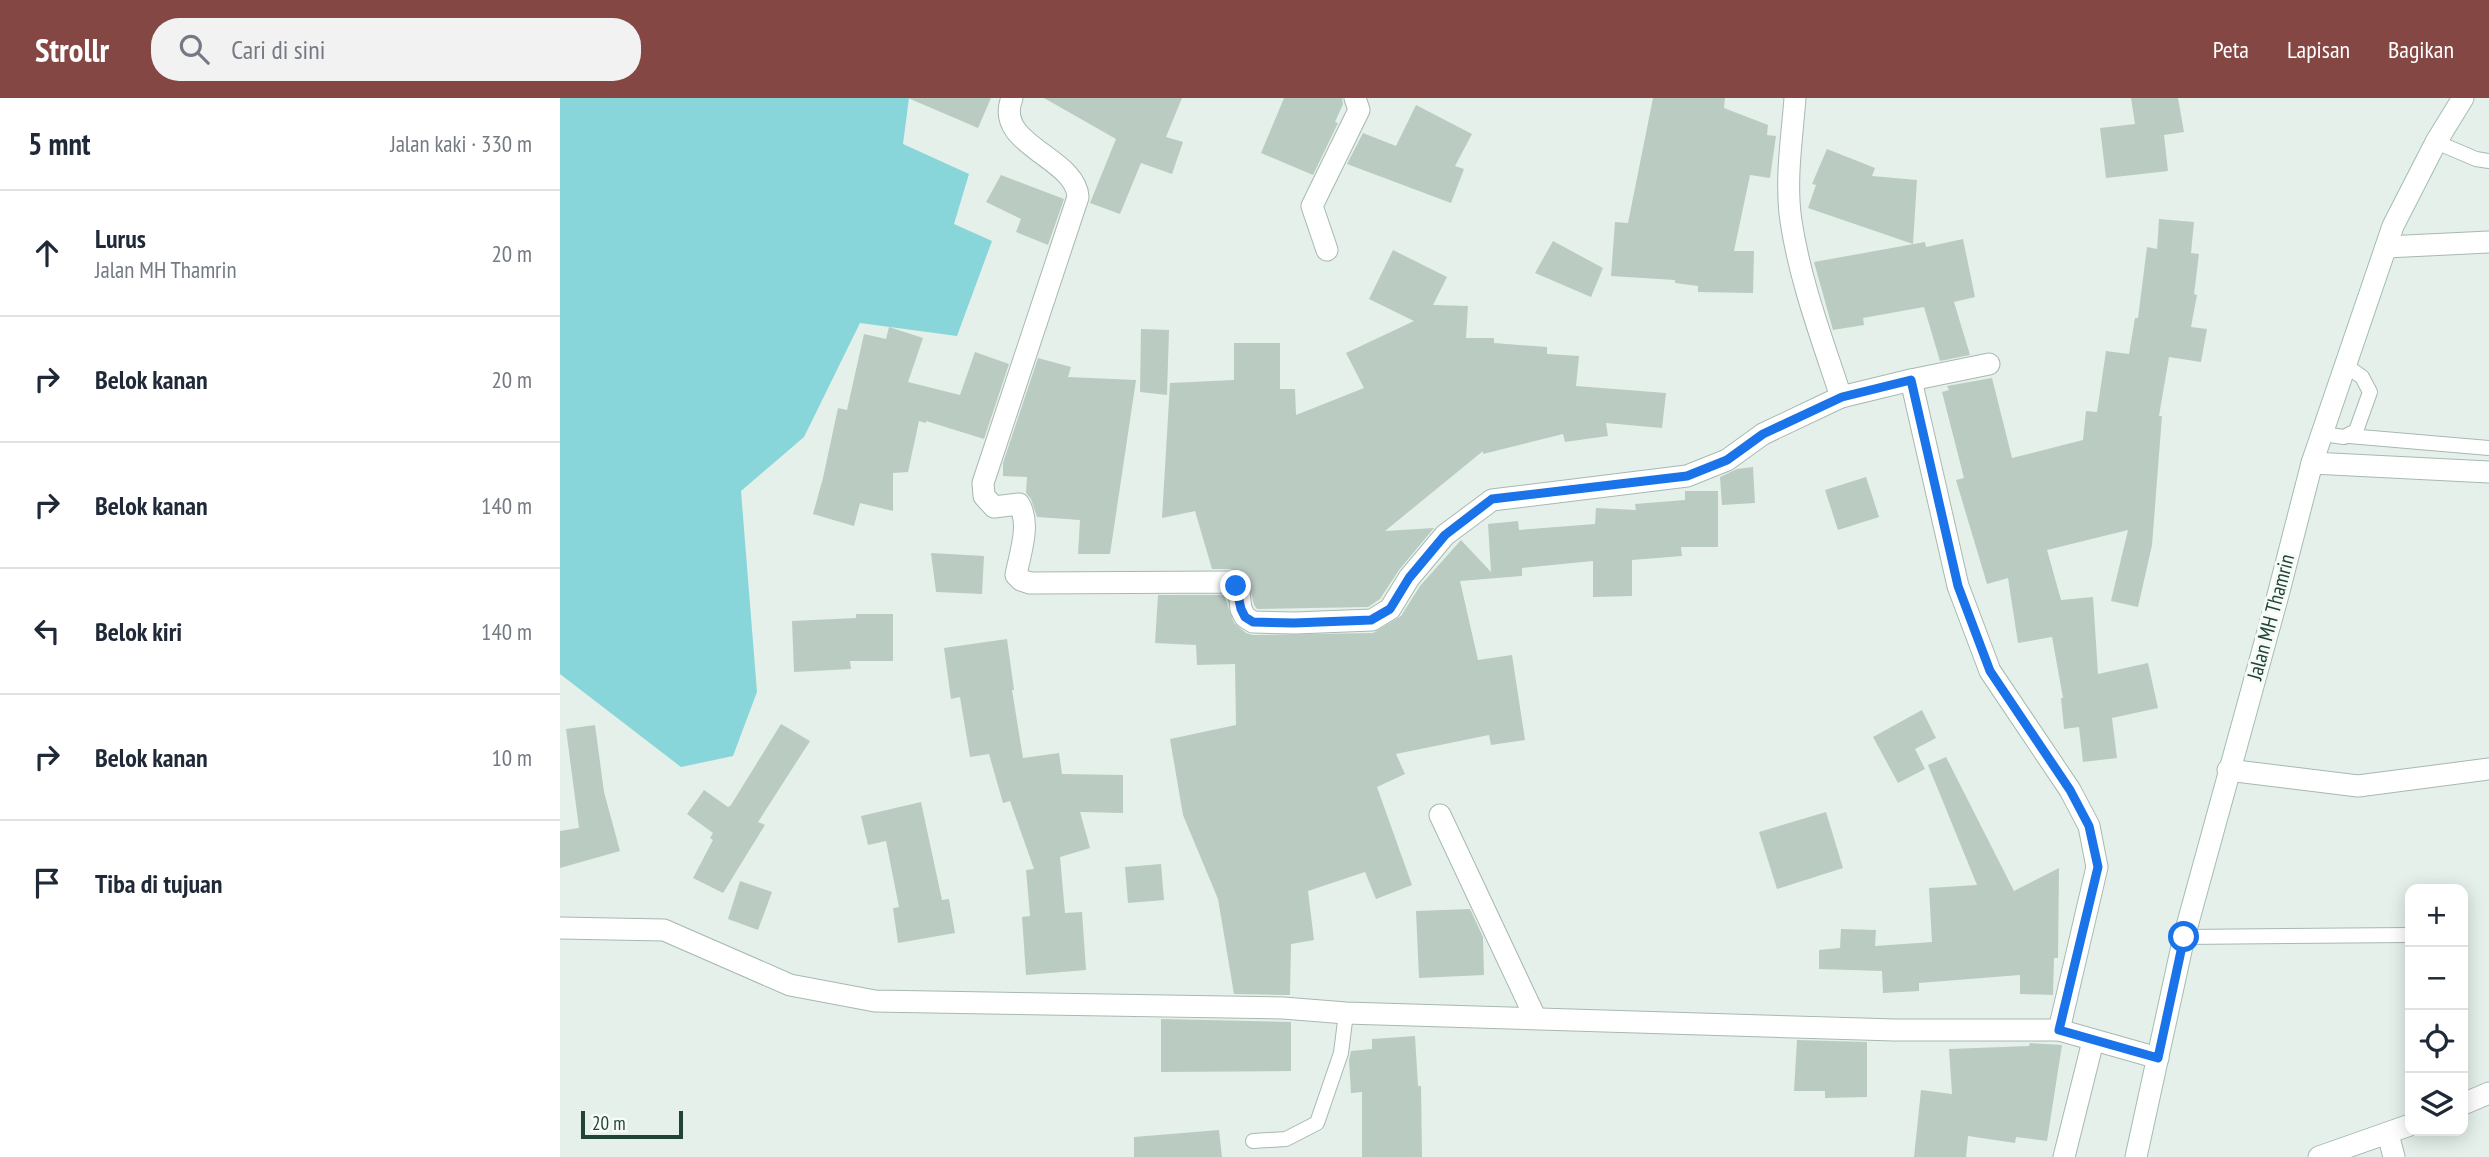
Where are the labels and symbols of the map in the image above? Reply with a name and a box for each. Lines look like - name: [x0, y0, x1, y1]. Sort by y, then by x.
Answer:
- street label: Jalan MH Thamrin: [2240, 551, 2300, 684]
- route end: [1220, 570, 1251, 601]
- route start: [2168, 921, 2199, 952]
- scale bar: [581, 1108, 682, 1140]

